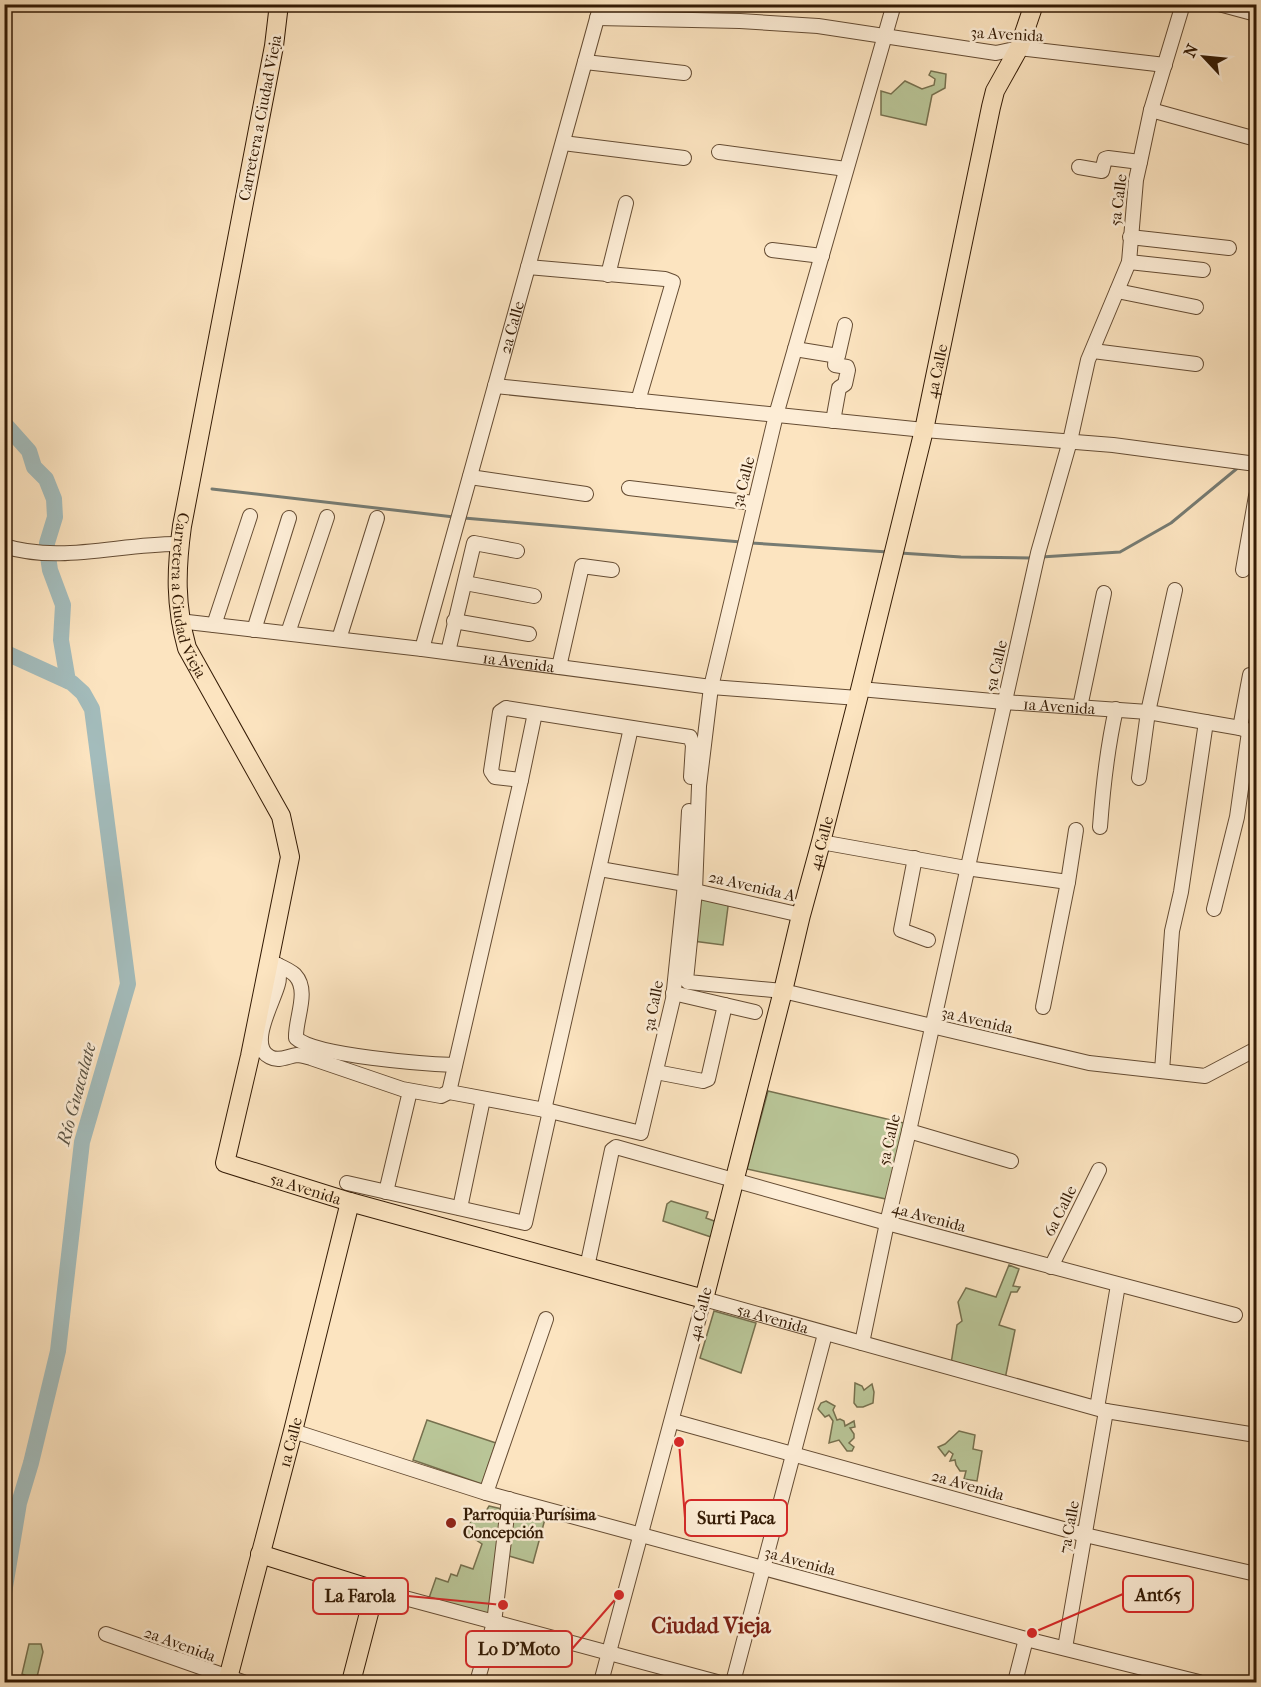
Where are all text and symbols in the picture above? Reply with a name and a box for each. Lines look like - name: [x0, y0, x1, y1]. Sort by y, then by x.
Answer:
- street label: 3a Avenida: [970, 23, 1045, 45]
- north arrow: [1174, 27, 1234, 87]
- street label: Carretera a Ciudad Vieja: [235, 33, 286, 203]
- text: N: [1180, 40, 1203, 60]
- street label: 5a Calle: [1105, 173, 1131, 227]
- street label: 2a Calle: [495, 299, 528, 356]
- street label: 4a Calle: [921, 342, 951, 400]
- street label: 3a Calle: [727, 454, 759, 510]
- street label: Carretera a Ciudad Vieja: [168, 511, 211, 681]
- street label: 5a Calle: [981, 638, 1011, 694]
- street label: 1a Avenida: [482, 648, 556, 676]
- street label: 1a Avenida: [1023, 694, 1097, 718]
- street label: 4a Calle: [804, 814, 837, 872]
- street label: 2a Avenida A: [707, 867, 798, 905]
- street label: 3a Calle: [639, 978, 667, 1033]
- street label: 3a Avenida: [939, 1003, 1015, 1038]
- water label: Río Guacalate: [53, 1040, 101, 1148]
- street label: 5a Calle: [874, 1112, 904, 1168]
- street label: 5a Avenida: [268, 1168, 344, 1208]
- street label: 6a Calle: [1040, 1182, 1080, 1240]
- street label: 4a Avenida: [890, 1198, 969, 1236]
- street label: 4a Calle: [684, 1285, 716, 1343]
- street label: 5a Avenida: [735, 1299, 811, 1337]
- street label: 1a Calle: [274, 1415, 306, 1469]
- street label: 2a Avenida: [929, 1466, 1007, 1505]
- street label: 7a Calle: [1055, 1499, 1083, 1555]
- callout: Surti Paca: [685, 1500, 787, 1536]
- place label: Parroquia Purísima Concepción: [463, 1505, 597, 1543]
- text: Surti Paca: [697, 1508, 776, 1529]
- marker: Parroquia Purísima Concepción: [444, 1516, 458, 1530]
- street label: 3a Avenida: [762, 1542, 838, 1580]
- callout: Ant65: [1123, 1576, 1193, 1612]
- callout: La Farola: [313, 1578, 408, 1614]
- text: Ant65: [1134, 1585, 1181, 1606]
- text: La Farola: [325, 1586, 396, 1607]
- district label: Ciudad Vieja: [651, 1613, 772, 1639]
- street label: 2a Avenida: [142, 1622, 219, 1666]
- callout: Lo D'Moto: [466, 1631, 572, 1667]
- text: Lo D'Moto: [478, 1639, 560, 1660]

